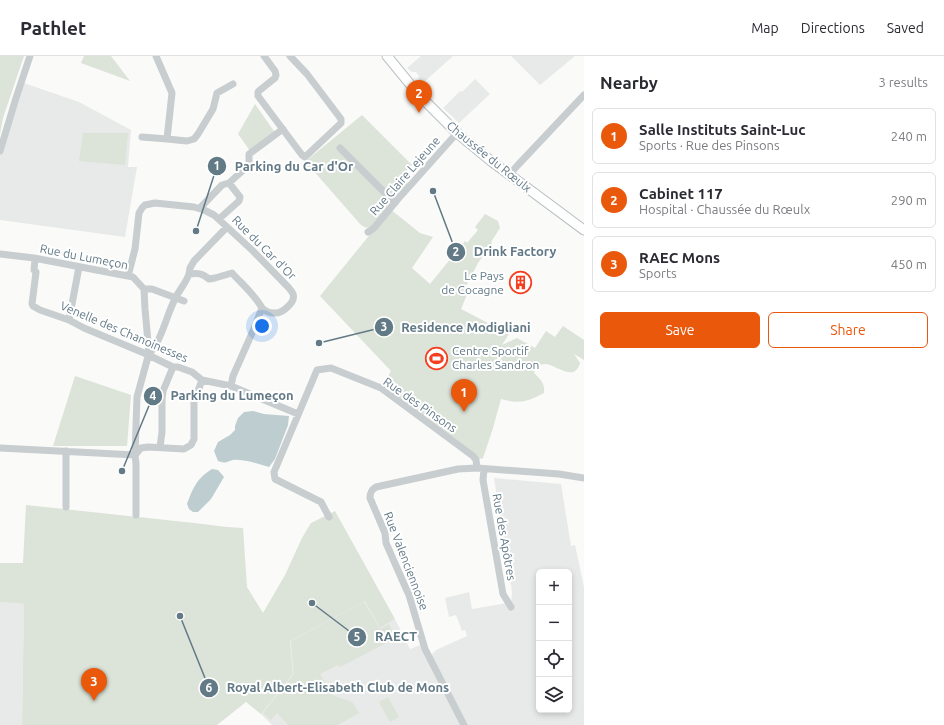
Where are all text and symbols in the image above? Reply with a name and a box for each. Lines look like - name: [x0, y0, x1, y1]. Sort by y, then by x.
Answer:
- text: Pathlet: [20, 17, 86, 39]
- text: Map: [751, 20, 779, 36]
- text: Directions: [801, 20, 865, 36]
- text: Saved: [887, 20, 924, 36]
- text: Nearby: [600, 73, 658, 92]
- text: 3 results: [878, 75, 928, 89]
- pin: 2: [406, 80, 432, 113]
- street label: Chaussée du Rœulx: [444, 118, 534, 195]
- text: Salle Instituts Saint-Luc: [639, 121, 806, 138]
- text: 1: [610, 129, 618, 143]
- text: 240 m: [891, 129, 927, 143]
- street label: Rue Claire Lejeune: [367, 134, 442, 218]
- text: Sports · Rue des Pinsons: [639, 138, 780, 152]
- callout: Parking du Car d'Or: [207, 154, 361, 179]
- text: 1: [214, 159, 220, 172]
- text: Parking du Car d'Or: [235, 159, 354, 173]
- text: Cabinet 117: [639, 185, 723, 202]
- text: 2: [610, 193, 618, 207]
- text: 290 m: [891, 193, 927, 207]
- text: Hospital · Chaussée du Rœulx: [639, 202, 810, 216]
- street label: Rue du Car d'Or: [230, 213, 299, 283]
- callout: Drink Factory: [446, 239, 565, 264]
- street label: Rue du Lumeçon: [39, 242, 129, 271]
- text: Drink Factory: [474, 244, 556, 258]
- text: 2: [453, 245, 460, 258]
- text: RAEC Mons: [639, 249, 720, 266]
- text: 3: [610, 257, 618, 271]
- text: 450 m: [891, 257, 927, 271]
- text: Sports: [639, 266, 677, 280]
- place label: Le Pays de Cocagne: [441, 269, 504, 296]
- building icon: Le Pays de Cocagne: [507, 270, 533, 296]
- street label: Venelle des Chanoinesses: [58, 299, 190, 364]
- button: Save: [600, 312, 760, 348]
- button: Share: [768, 312, 928, 348]
- callout: Residence Modigliani: [374, 315, 539, 340]
- your location: [252, 316, 272, 336]
- text: 3: [381, 320, 387, 333]
- text: Residence Modigliani: [401, 320, 531, 334]
- place label: Centre Sportif Charles Sandron: [452, 344, 539, 371]
- sports icon: Centre Sportif Charles Sandron: [423, 345, 449, 371]
- street label: Rue des Pinsons: [381, 374, 459, 435]
- pin: 1: [451, 379, 477, 412]
- callout: Parking du Lumeçon: [143, 383, 302, 408]
- text: Parking du Lumeçon: [170, 388, 294, 403]
- text: 4: [150, 389, 157, 402]
- street label: Rue des Apôtres: [490, 492, 519, 581]
- street label: Rue Valenciennoise: [382, 510, 431, 612]
- map controls: [536, 569, 572, 713]
- button: +: [536, 569, 572, 605]
- button: −: [536, 605, 572, 641]
- callout: RAECT: [347, 624, 425, 649]
- text: RAECT: [375, 629, 417, 643]
- text: 5: [354, 630, 361, 643]
- button: locate: [536, 641, 572, 677]
- pin: 3: [81, 668, 107, 701]
- callout: Royal Albert-Elisabeth Club de Mons: [199, 675, 457, 700]
- button: layers: [536, 677, 572, 713]
- text: Royal Albert-Elisabeth Club de Mons: [227, 680, 449, 694]
- text: 6: [206, 681, 213, 694]

